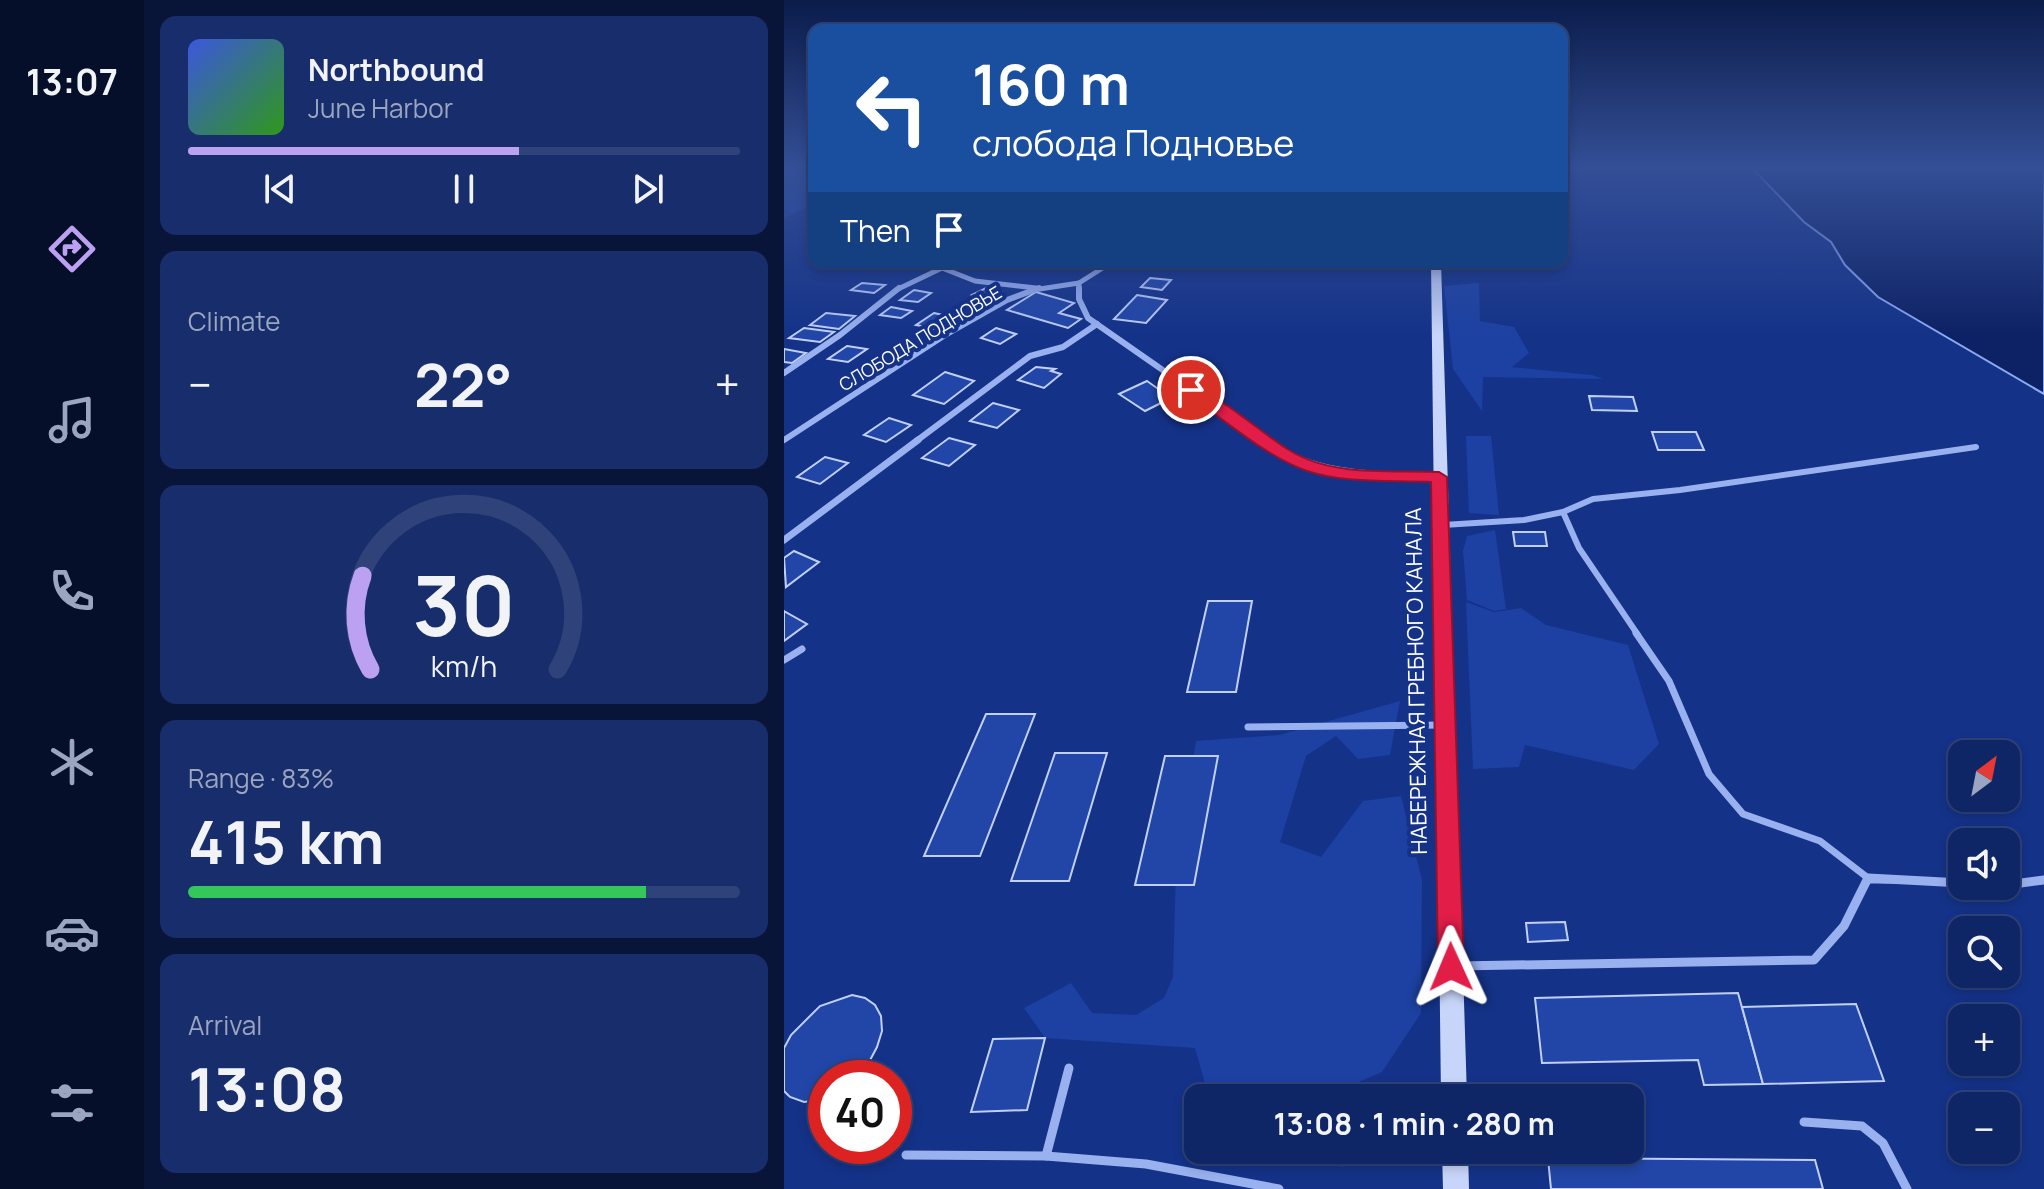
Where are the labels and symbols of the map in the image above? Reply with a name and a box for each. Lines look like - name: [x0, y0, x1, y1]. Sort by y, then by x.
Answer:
- street label: СЛОБОДА ПОДНОВЬЕ: [834, 280, 1006, 396]
- pin: [1157, 356, 1225, 424]
- street label: НАБЕРЕЖНАЯ ГРЕБНОГО КАНАЛА: [1398, 507, 1434, 855]
- north arrow: [1948, 740, 2020, 812]
- position arrow: [1409, 925, 1493, 1009]
- speed limit sign: 40: [808, 1060, 912, 1164]

